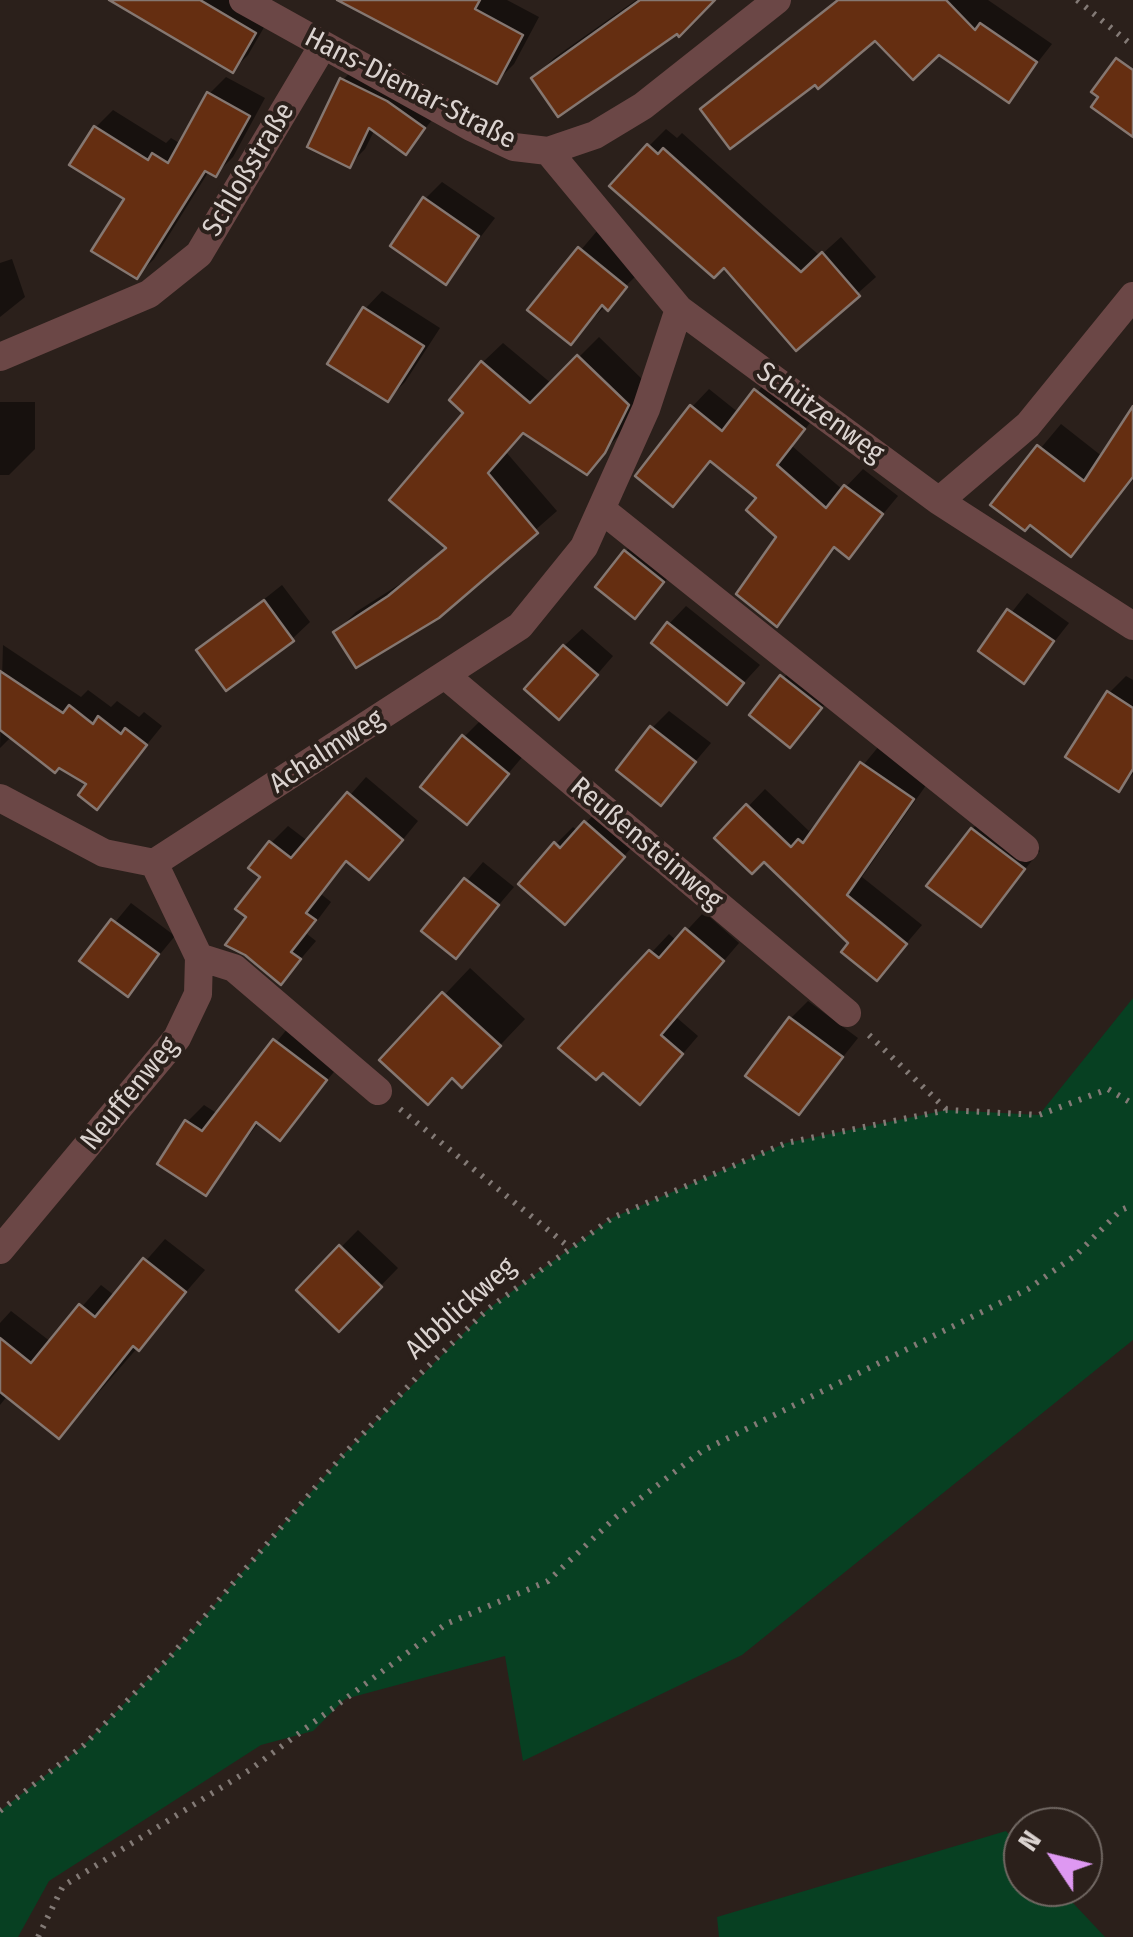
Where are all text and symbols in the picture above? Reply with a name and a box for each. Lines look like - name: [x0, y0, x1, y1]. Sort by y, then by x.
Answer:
- street label: Hans-Diemar-Straße: [299, 21, 521, 157]
- street label: Schloßstraße: [196, 97, 302, 243]
- street label: Schützenweg: [750, 356, 890, 470]
- street label: Achalmweg: [264, 703, 390, 801]
- street label: Reußensteinweg: [563, 771, 729, 917]
- street label: Neuffenweg: [74, 1030, 186, 1158]
- street label: Albblickweg: [399, 1251, 523, 1367]
- north arrow: [1003, 1807, 1103, 1907]
- text: N: [1011, 1824, 1048, 1857]

